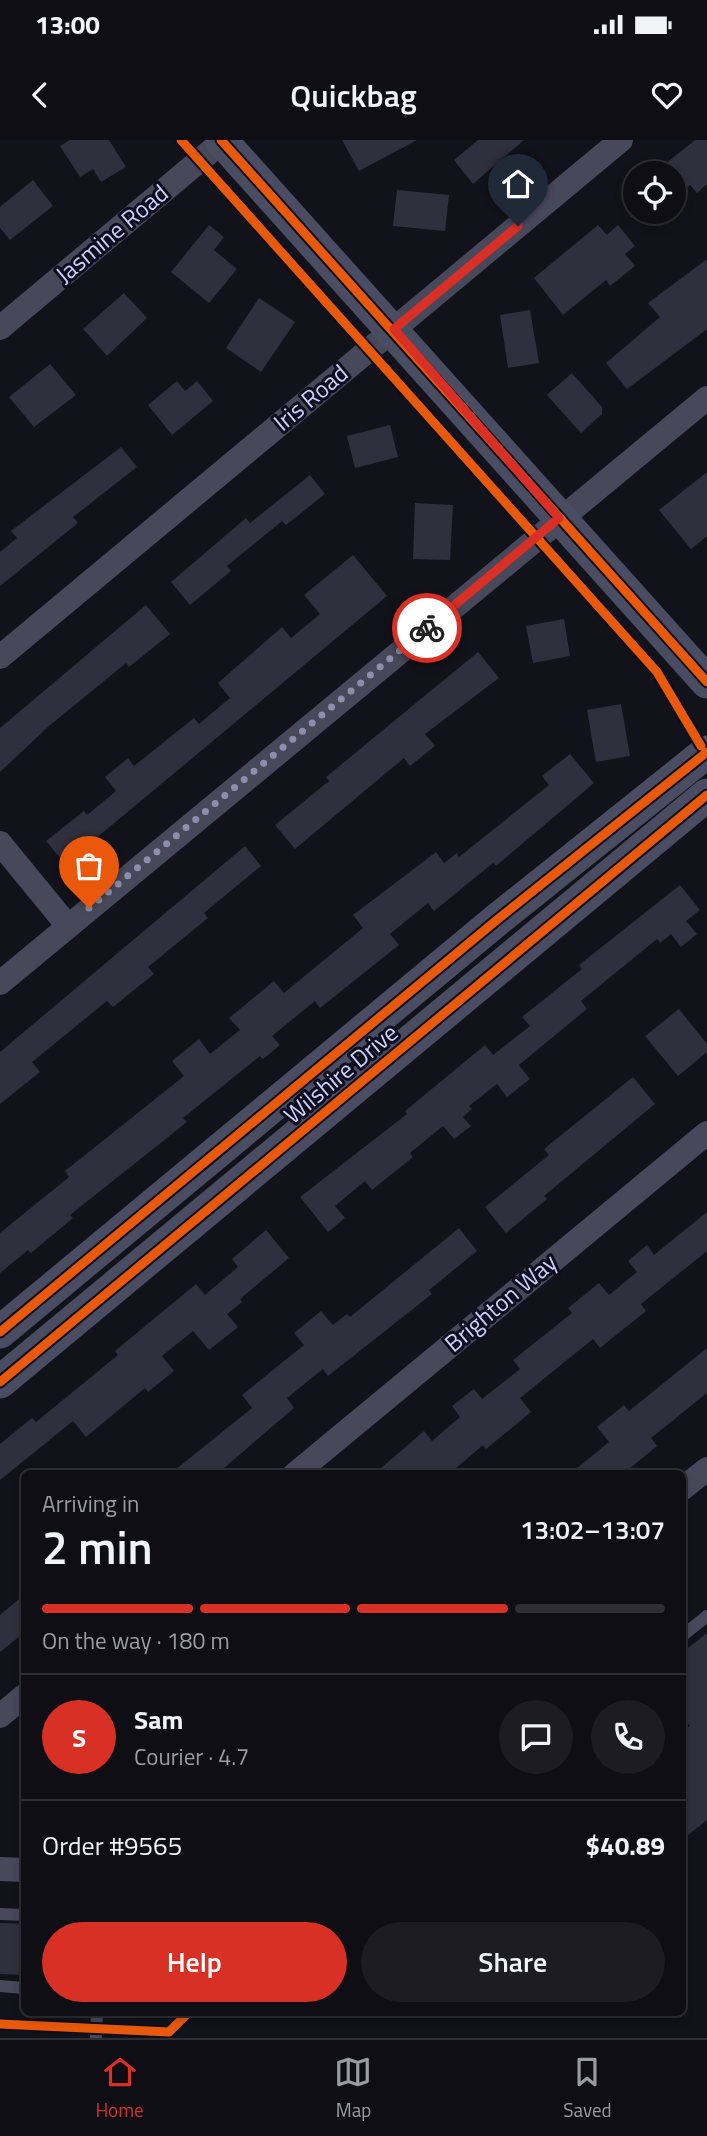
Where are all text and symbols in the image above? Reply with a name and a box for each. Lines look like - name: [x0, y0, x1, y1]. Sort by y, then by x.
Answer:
- text: 13:00: [35, 5, 100, 44]
- text: Quickbag: [290, 71, 417, 119]
- icon: back: [21, 76, 59, 114]
- icon: heart: [648, 76, 686, 114]
- pin: [488, 154, 548, 226]
- map controls: [623, 161, 686, 224]
- button: locate: [623, 161, 686, 224]
- icon: home: [499, 165, 537, 203]
- street label: Jasmine Road: [47, 175, 176, 291]
- street label: Iris Road: [265, 355, 356, 439]
- courier: [392, 593, 462, 663]
- icon: bike: [408, 609, 446, 647]
- pin: [59, 836, 119, 908]
- icon: bag: [70, 847, 108, 885]
- street label: Wilshire Drive: [275, 1015, 405, 1132]
- street label: Brighton Way: [436, 1244, 565, 1360]
- text: Arriving in: [42, 1486, 139, 1521]
- text: 13:02–13:07: [520, 1510, 665, 1549]
- text: 2 min: [42, 1512, 153, 1582]
- text: On the way · 180 m: [42, 1623, 230, 1658]
- text: Sam: [134, 1700, 183, 1739]
- button: chat: [499, 1700, 573, 1774]
- button: phone: [591, 1700, 665, 1774]
- text: S: [72, 1718, 86, 1757]
- text: Courier · 4.7: [134, 1739, 249, 1774]
- text: Order #9565: [42, 1826, 182, 1865]
- text: $40.89: [586, 1826, 665, 1865]
- button: Help: [42, 1922, 347, 2002]
- button: Share: [361, 1922, 665, 2002]
- tab: Home: [95, 2053, 144, 2124]
- tab: Map: [334, 2053, 372, 2124]
- tab: Saved: [563, 2053, 612, 2124]

